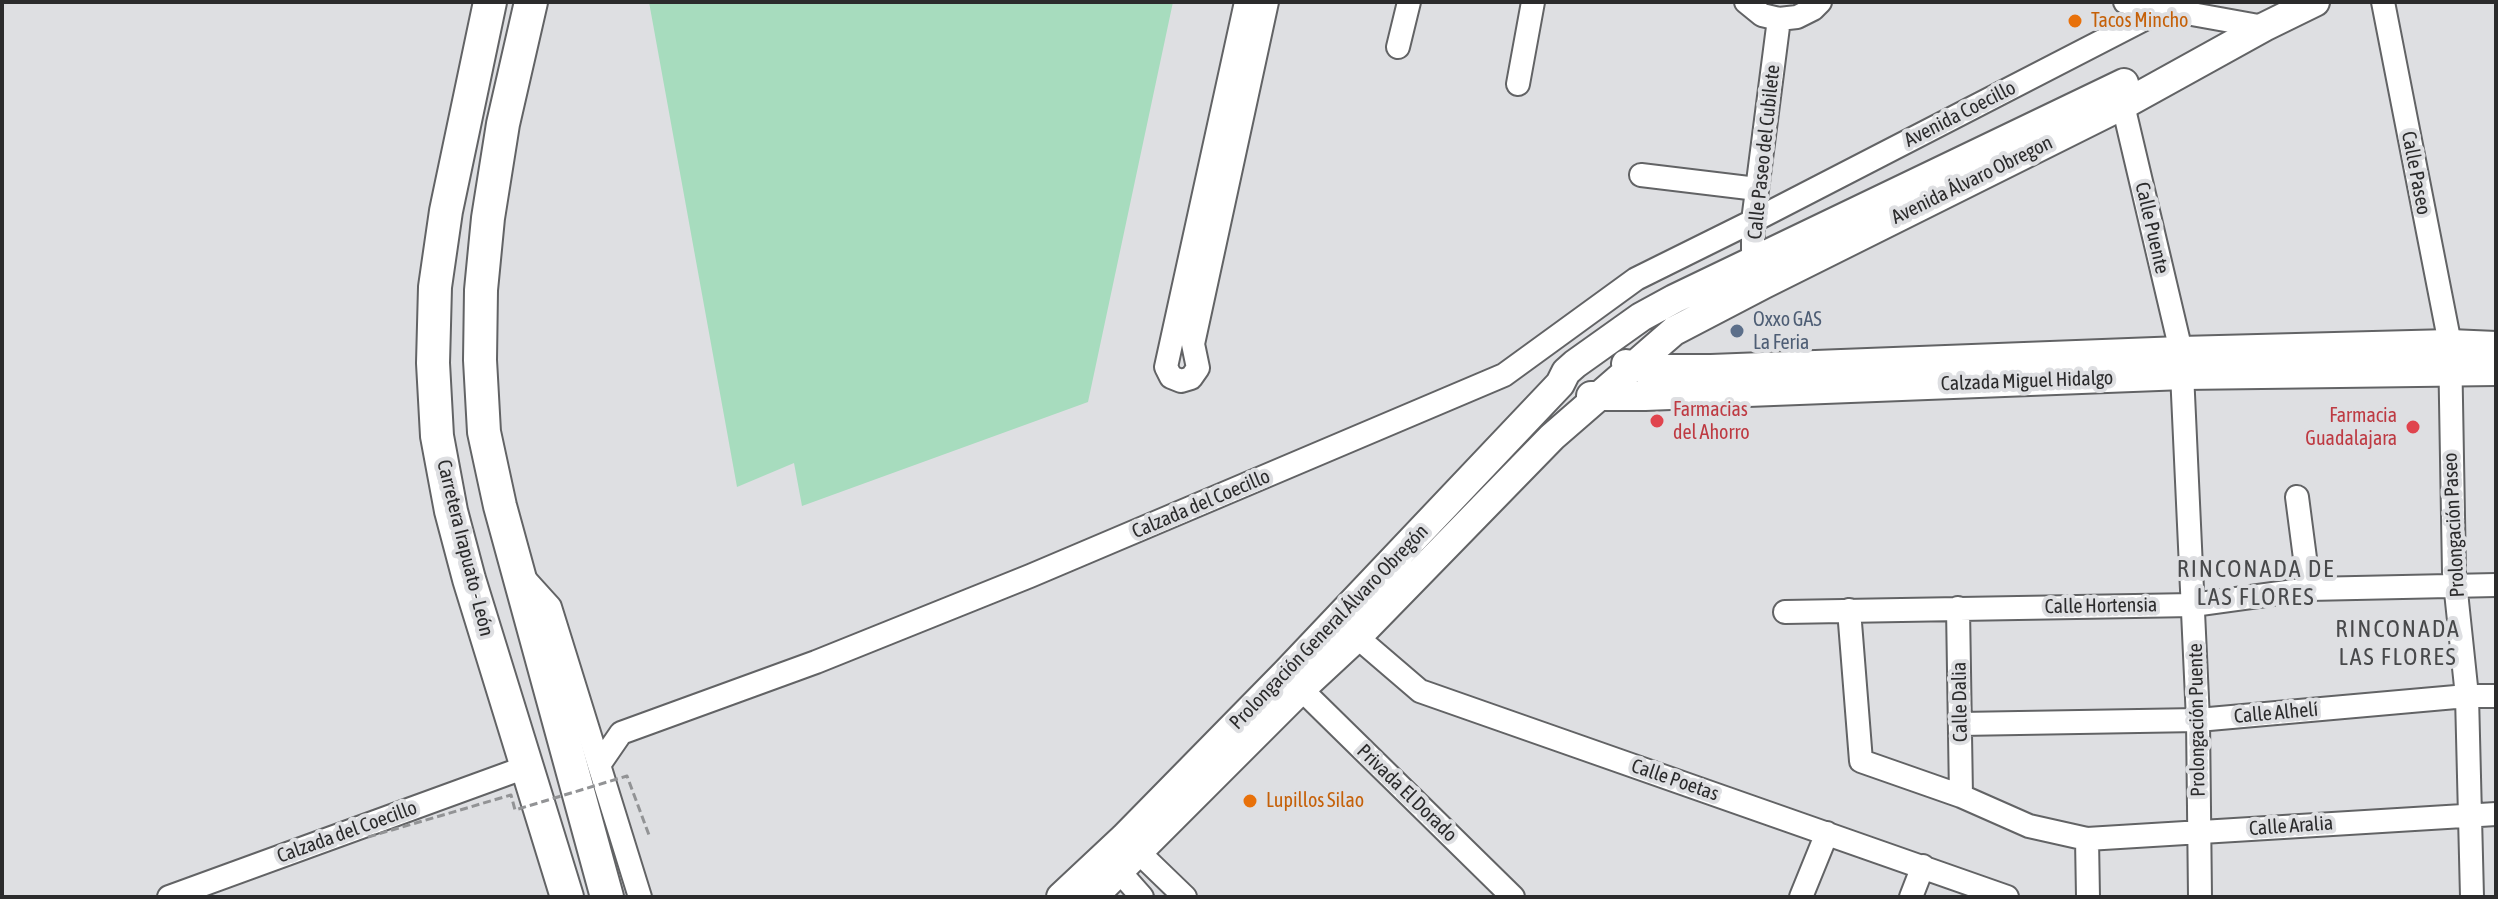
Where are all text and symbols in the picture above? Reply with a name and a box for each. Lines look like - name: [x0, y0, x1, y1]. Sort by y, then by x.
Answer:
- place label: Tacos Mincho: [2091, 9, 2188, 33]
- marker: Tacos Mincho: [2066, 12, 2084, 30]
- street label: Calle Paseo del Cubilete: [1743, 63, 1785, 241]
- street label: Avenida Coecillo: [1900, 76, 2020, 152]
- street label: Calle Paseo: [2396, 129, 2436, 217]
- street label: Avenida Álvaro Obregon: [1887, 131, 2057, 229]
- street label: Calle Puente: [2130, 180, 2174, 276]
- place label: Oxxo GAS La Feria: [1753, 308, 1822, 355]
- marker: Oxxo GAS La Feria: [1728, 322, 1746, 340]
- street label: Calzada Miguel Hidalgo: [1940, 366, 2114, 396]
- place label: Farmacias del Ahorro: [1673, 398, 1750, 445]
- place label: Farmacia Guadalajara: [2305, 404, 2397, 451]
- marker: Farmacias del Ahorro: [1648, 412, 1666, 430]
- marker: Farmacia Guadalajara: [2404, 418, 2422, 436]
- street label: Prolongación Paseo: [2438, 452, 2470, 598]
- street label: Carretera Irapuato - León: [431, 457, 499, 639]
- street label: Calzada del Coecillo: [1128, 464, 1274, 544]
- street label: Prolongación General Álvaro Obregón: [1225, 520, 1433, 734]
- district label: RINCONADA DE LAS FLORES: [2177, 555, 2335, 611]
- street label: Calle Hortensia: [2045, 593, 2157, 619]
- district label: RINCONADA LAS FLORES: [2335, 615, 2461, 671]
- street label: Prolongación Puente: [2184, 643, 2210, 797]
- street label: Calle Dalia: [1947, 662, 1973, 742]
- street label: Calle Alhelí: [2233, 697, 2319, 729]
- street label: Privada El Dorado: [1352, 739, 1462, 847]
- street label: Calle Poetas: [1628, 754, 1722, 806]
- place label: Lupillos Silao: [1266, 789, 1364, 813]
- marker: Lupillos Silao: [1241, 792, 1259, 810]
- street label: Calzada del Coecillo: [274, 796, 420, 868]
- street label: Calle Aralia: [2248, 811, 2334, 841]

